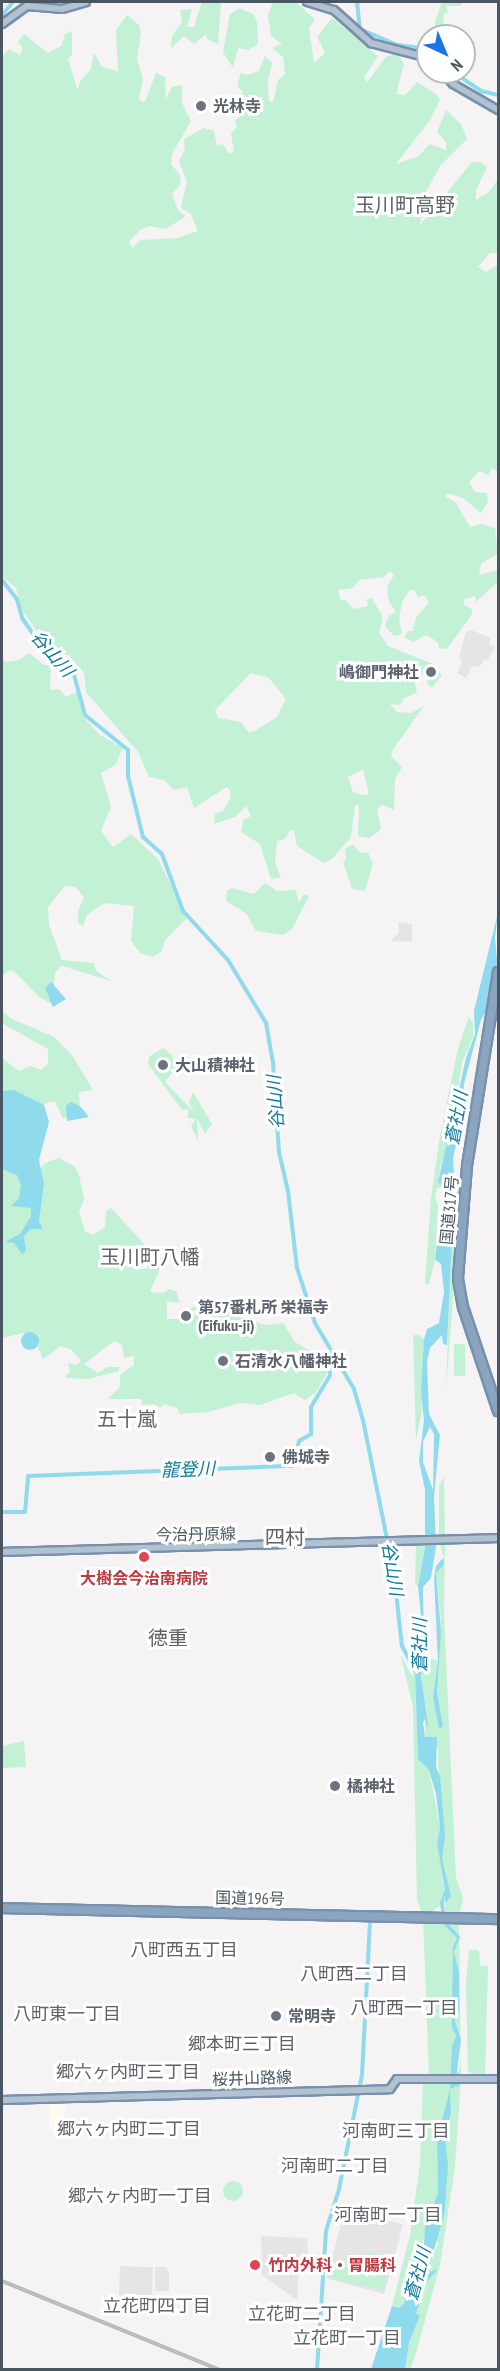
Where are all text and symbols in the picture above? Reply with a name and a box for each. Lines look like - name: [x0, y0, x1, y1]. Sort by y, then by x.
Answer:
- north arrow: [416, 24, 476, 84]
- text: N: [447, 55, 467, 76]
- place label: 光林寺: [213, 96, 261, 116]
- marker: 光林寺: [194, 99, 208, 113]
- district label: 玉川町高野: [355, 193, 455, 217]
- water label: 谷山川: [26, 627, 78, 681]
- place label: 嶋御門神社: [339, 662, 419, 682]
- marker: 嶋御門神社: [424, 665, 438, 679]
- place label: 大山積神社: [175, 1055, 255, 1075]
- marker: 大山積神社: [156, 1058, 170, 1072]
- water label: 谷山川: [263, 1074, 289, 1130]
- water label: 蒼社川: [442, 1090, 472, 1146]
- street label: 国道317号: [436, 1174, 462, 1246]
- district label: 玉川町八幡: [100, 1245, 200, 1269]
- place label: 第57番札所 栄福寺 (Eifuku-ji): [198, 1297, 329, 1335]
- marker: 第57番札所 栄福寺 (Eifuku-ji): [179, 1309, 193, 1323]
- place label: 石清水八幡神社: [235, 1351, 347, 1371]
- marker: 石清水八幡神社: [216, 1354, 230, 1368]
- district label: 五十嵐: [97, 1407, 157, 1431]
- place label: 佛城寺: [282, 1447, 330, 1467]
- marker: 佛城寺: [263, 1450, 277, 1464]
- water label: 龍登川: [161, 1458, 215, 1482]
- street label: 今治丹原線: [156, 1524, 236, 1544]
- district label: 四村: [265, 1525, 305, 1549]
- water label: 谷山川: [377, 1541, 407, 1597]
- marker: 大樹会今治南病院: [135, 1548, 153, 1566]
- place label: 大樹会今治南病院: [80, 1568, 208, 1588]
- water label: 蒼社川: [409, 1618, 431, 1672]
- district label: 徳重: [148, 1626, 188, 1650]
- place label: 橘神社: [347, 1776, 395, 1796]
- marker: 橘神社: [328, 1779, 342, 1793]
- street label: 国道196号: [215, 1888, 285, 1908]
- district label: 八町西五丁目: [130, 1939, 238, 1961]
- district label: 八町西二丁目: [300, 1963, 408, 1985]
- district label: 八町西一丁目: [350, 1997, 458, 2019]
- district label: 八町東一丁目: [13, 2003, 121, 2025]
- place label: 常明寺: [288, 2006, 336, 2026]
- marker: 常明寺: [269, 2009, 283, 2023]
- district label: 郷本町三丁目: [188, 2033, 296, 2055]
- district label: 郷六ヶ内町三丁目: [56, 2061, 200, 2083]
- street label: 桜井山路線: [212, 2067, 292, 2089]
- district label: 郷六ヶ内町二丁目: [57, 2118, 201, 2140]
- district label: 河南町三丁目: [342, 2120, 450, 2142]
- district label: 河南町二丁目: [281, 2155, 389, 2177]
- district label: 郷六ヶ内町一丁目: [68, 2185, 212, 2207]
- district label: 河南町一丁目: [334, 2204, 442, 2226]
- water label: 蒼社川: [401, 2245, 435, 2303]
- place label: 竹内外科・胃腸科: [268, 2255, 396, 2275]
- marker: 竹内外科・胃腸科: [246, 2256, 264, 2274]
- district label: 立花町四丁目: [103, 2295, 211, 2317]
- district label: 立花町二丁目: [248, 2303, 356, 2325]
- district label: 立花町一丁目: [293, 2327, 401, 2349]

